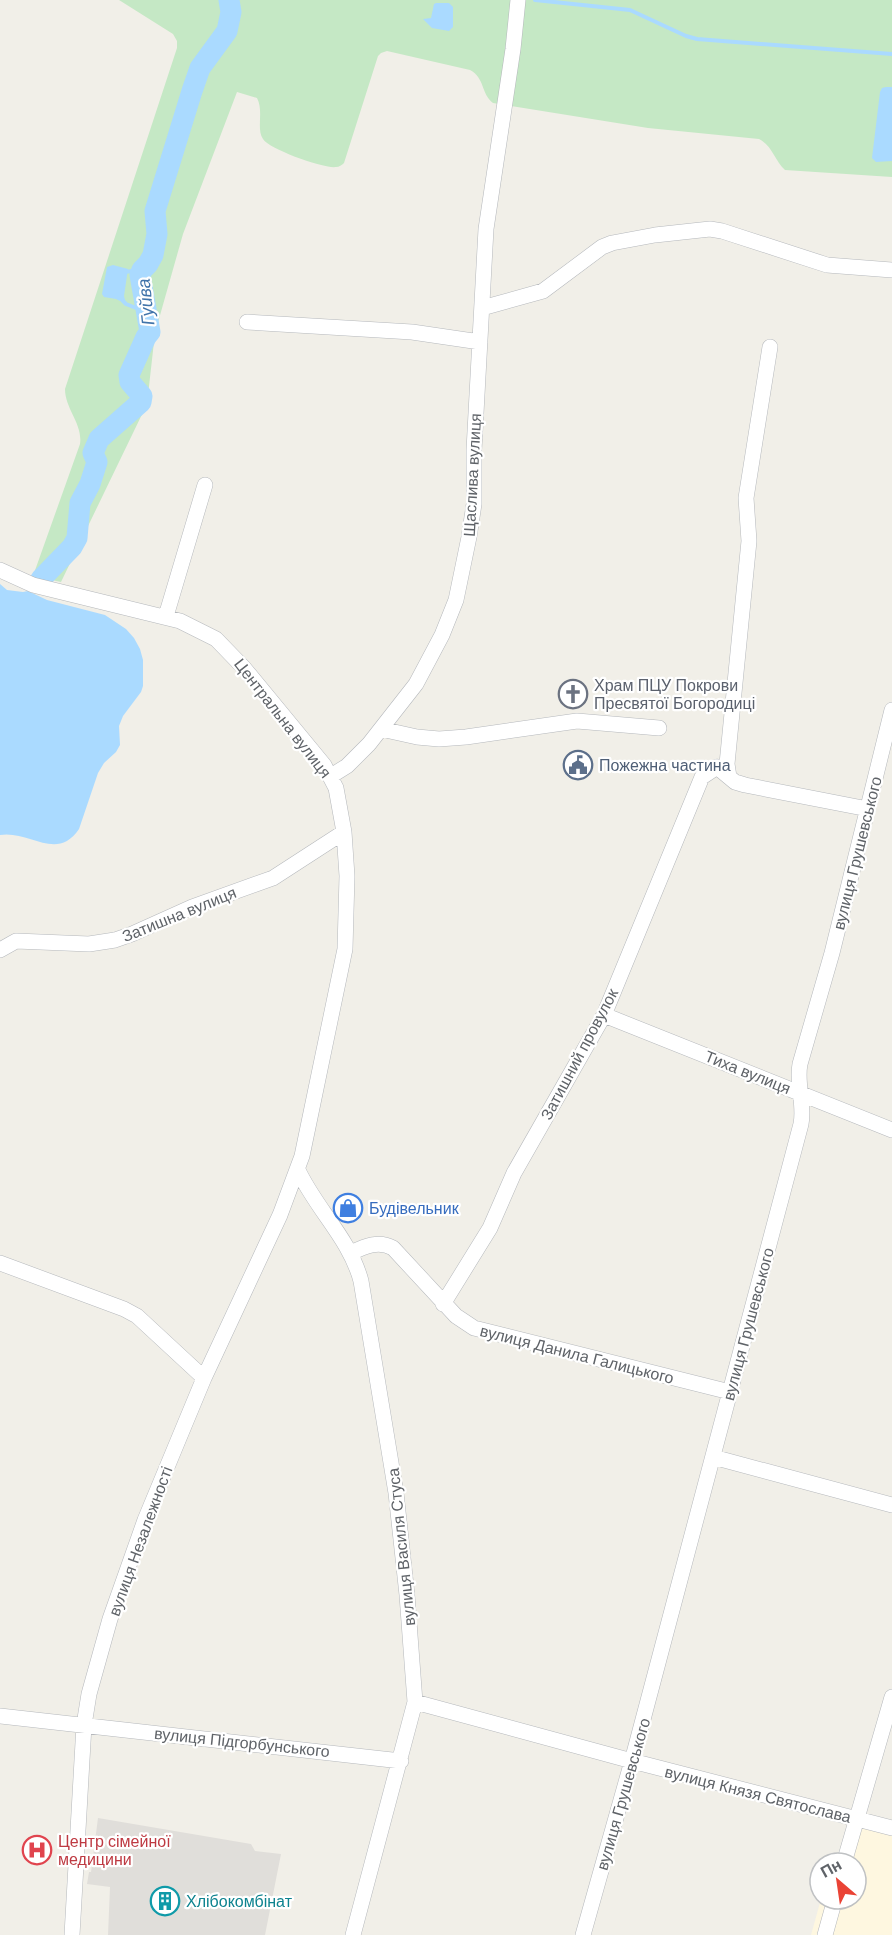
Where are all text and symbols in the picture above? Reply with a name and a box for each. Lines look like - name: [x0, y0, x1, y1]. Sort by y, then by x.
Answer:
- water label: Гуйва: [132, 277, 160, 327]
- street label: Щаслива вулиця: [459, 413, 486, 537]
- street label: Центральна вулиця: [229, 654, 336, 782]
- place label: Храм ПЦУ Покрови Пресвятої Богородиці: [594, 675, 755, 714]
- church icon: Храм ПЦУ Покрови Пресвятої Богородиці: [557, 678, 589, 710]
- public building icon: Пожежна частина: [562, 749, 594, 781]
- place label: Пожежна частина: [599, 755, 731, 776]
- street label: вулиця Грушевського: [828, 774, 887, 932]
- street label: Затишна вулиця: [119, 882, 239, 947]
- street label: Затишний провулок: [536, 984, 623, 1124]
- street label: Тиха вулиця: [702, 1046, 794, 1099]
- shop icon: Будівельник: [332, 1192, 364, 1224]
- place label: Будівельник: [369, 1198, 460, 1219]
- street label: вулиця Грушевського: [718, 1245, 779, 1403]
- street label: вулиця Данила Галицького: [478, 1320, 676, 1389]
- street label: вулиця Незалежності: [104, 1463, 177, 1619]
- street label: вулиця Василя Стуса: [383, 1467, 420, 1627]
- street label: вулиця Грушевського: [592, 1715, 655, 1873]
- street label: вулиця Підгорбунського: [153, 1723, 331, 1762]
- street label: вулиця Князя Святослава: [663, 1761, 853, 1828]
- place label: Центр сімейної медицини: [58, 1831, 171, 1870]
- hospital icon: Центр сімейної медицини: [21, 1834, 53, 1866]
- north arrow: [808, 1851, 868, 1911]
- text: Пн: [817, 1854, 845, 1883]
- building icon: Хлібокомбінат: [149, 1885, 181, 1917]
- place label: Хлібокомбінат: [186, 1891, 293, 1912]

